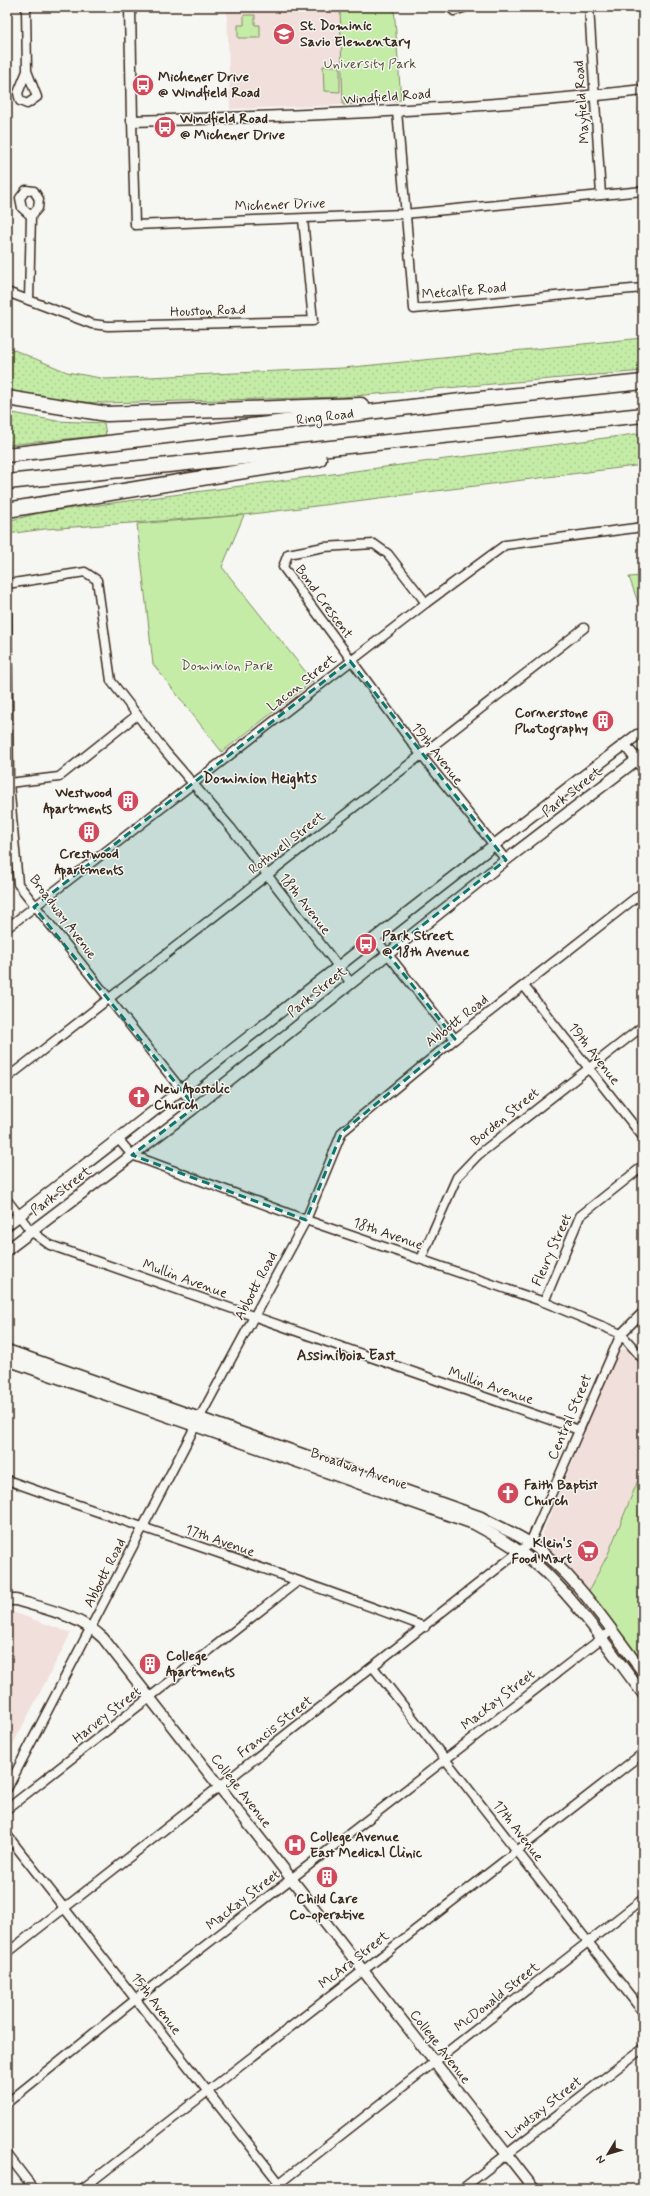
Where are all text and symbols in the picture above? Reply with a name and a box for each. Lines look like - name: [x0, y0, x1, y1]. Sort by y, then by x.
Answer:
- place label: St. Dominic Savio Elementary: [300, 17, 411, 51]
- school or university icon: St. Dominic Savio Elementary: [271, 21, 297, 47]
- park label: University Park: [324, 55, 416, 73]
- street label: Mayfield Road: [570, 60, 594, 144]
- place label: Michener Drive @ Windfield Road: [158, 68, 260, 102]
- bus stop icon: Michener Drive @ Windfield Road: [130, 72, 156, 98]
- street label: Windfield Road: [342, 85, 432, 109]
- place label: Windfield Road @ Michener Drive: [179, 110, 285, 144]
- bus stop icon: Windfield Road @ Michener Drive: [152, 114, 178, 140]
- street label: Michener Drive: [234, 194, 326, 216]
- street label: Metcalfe Road: [421, 278, 507, 304]
- street label: Houston Road: [170, 301, 246, 321]
- street label: Ring Road: [295, 405, 355, 430]
- street label: Bond Crescent: [291, 561, 357, 643]
- street label: Lacon Street: [264, 650, 341, 716]
- park label: Dominion Park: [181, 657, 273, 675]
- place label: Cornerstone Photography: [515, 704, 589, 741]
- building icon: Cornerstone Photography: [590, 708, 616, 734]
- street label: 19th Avenue: [407, 719, 467, 789]
- street label: Park Street: [538, 762, 606, 821]
- district label: Dominion Heights: [203, 769, 317, 790]
- place label: Westwood Apartments: [43, 784, 112, 820]
- building icon: Westwood Apartments: [115, 788, 141, 814]
- street label: Rothwell Street: [245, 807, 330, 879]
- building icon: Crestwood Apartments: [76, 819, 102, 845]
- place label: Crestwood Apartments: [55, 845, 124, 881]
- street label: 18th Avenue: [275, 870, 335, 939]
- street label: Broadway Avenue: [25, 871, 101, 963]
- place label: Park Street @ 18th Avenue: [382, 927, 469, 961]
- bus stop icon: Park Street @ 18th Avenue: [353, 931, 379, 957]
- street label: Park Street: [283, 962, 351, 1022]
- street label: Abbott Road: [422, 991, 492, 1051]
- street label: 19th Avenue: [564, 1019, 624, 1089]
- place label: New Apostolic Church: [154, 1080, 230, 1114]
- church icon: New Apostolic Church: [126, 1084, 152, 1110]
- street label: Borden Street: [467, 1084, 543, 1150]
- street label: Park Street: [27, 1162, 96, 1220]
- street label: Fleury Street: [528, 1211, 576, 1289]
- street label: 18th Avenue: [350, 1214, 426, 1254]
- street label: Abbott Road: [230, 1249, 282, 1323]
- street label: Mullin Avenue: [140, 1255, 230, 1303]
- district label: Assiniboia East: [297, 1346, 396, 1366]
- street label: Mullin Avenue: [446, 1363, 536, 1409]
- street label: Central Street: [544, 1371, 596, 1463]
- street label: Broadway Avenue: [308, 1444, 410, 1494]
- place label: Faith Baptist Church: [524, 1476, 598, 1510]
- church icon: Faith Baptist Church: [495, 1480, 521, 1506]
- street label: 17th Avenue: [183, 1521, 257, 1561]
- place label: Klein's Food Mart: [511, 1534, 573, 1568]
- street label: Abbott Road: [80, 1535, 130, 1611]
- supermarket icon: Klein's Food Mart: [575, 1538, 601, 1564]
- place label: College Apartments: [166, 1647, 235, 1683]
- building icon: College Apartments: [137, 1651, 163, 1677]
- street label: MacKay Street: [457, 1666, 539, 1734]
- street label: Harvey Street: [69, 1683, 145, 1747]
- street label: Francis Street: [234, 1692, 317, 1762]
- street label: College Avenue: [206, 1750, 276, 1832]
- street label: 17th Avenue: [489, 1797, 548, 1865]
- place label: College Avenue East Medical Clinic: [310, 1828, 423, 1862]
- hospital icon: College Avenue East Medical Clinic: [282, 1832, 308, 1858]
- building icon: Child Care Co-operative: [314, 1864, 340, 1890]
- street label: MacKay Street: [202, 1866, 284, 1934]
- place label: Child Care Co-operative: [289, 1890, 365, 1924]
- street label: McAra Street: [315, 1926, 394, 1993]
- street label: McDonald Street: [451, 1958, 544, 2036]
- street label: 15th Avenue: [127, 1969, 185, 2039]
- street label: College Avenue: [405, 2006, 475, 2088]
- street label: Lindsay Street: [502, 2072, 586, 2143]
- north arrow: [588, 2134, 628, 2174]
- text: N: [593, 2152, 609, 2167]

